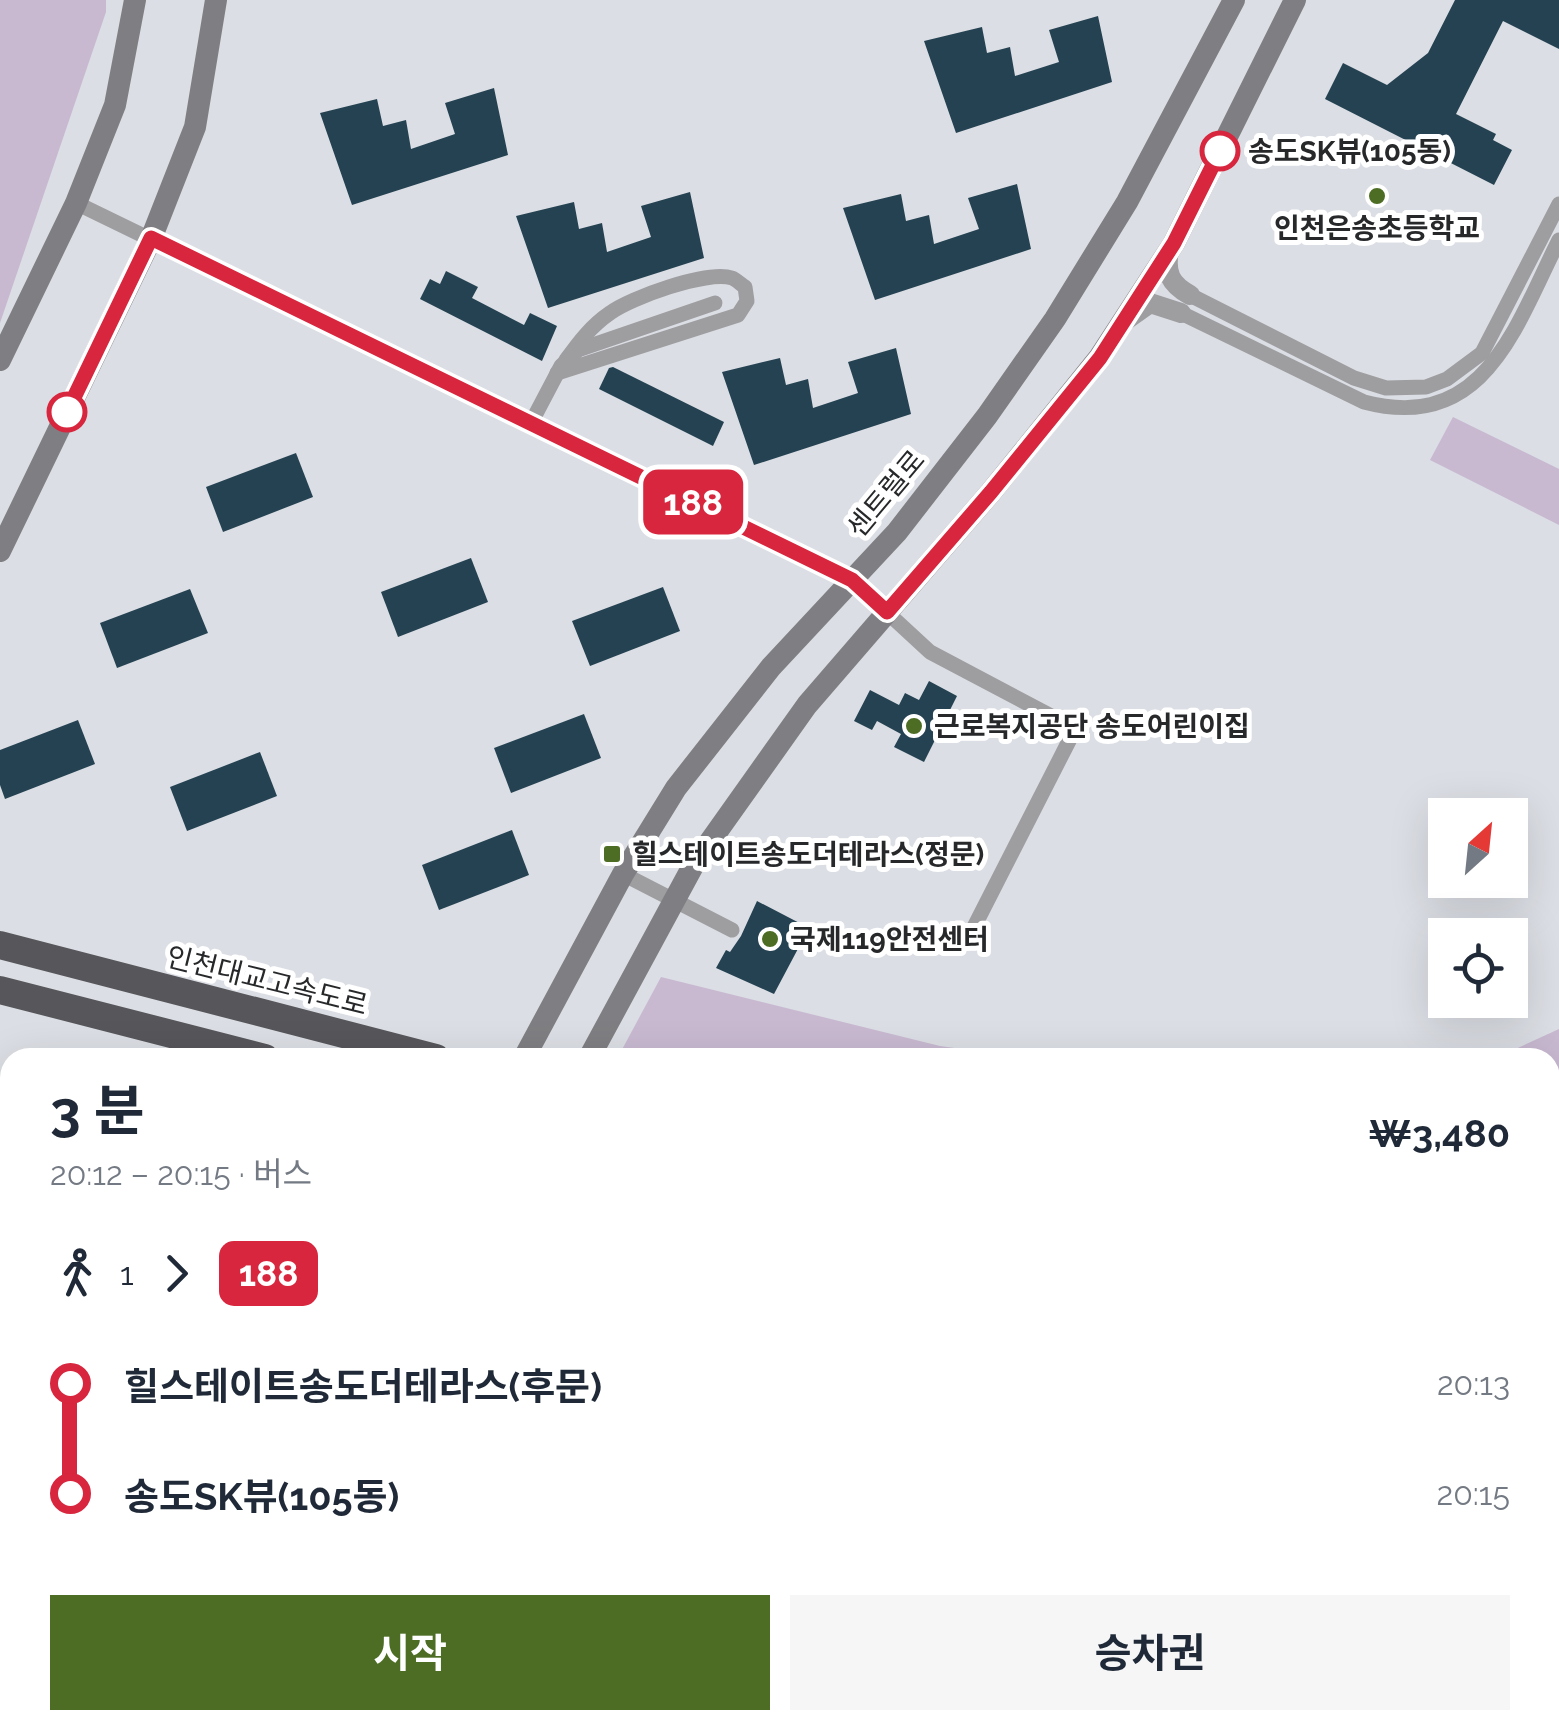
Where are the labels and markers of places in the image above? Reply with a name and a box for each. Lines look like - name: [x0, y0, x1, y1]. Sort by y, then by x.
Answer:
- marker: 송도SK뷰(105동): [1201, 132, 1239, 170]
- place label: 송도SK뷰(105동): [1248, 135, 1451, 168]
- marker: 인천은송초등학교: [1366, 185, 1388, 207]
- place label: 인천은송초등학교: [1274, 212, 1480, 245]
- unlabelled marker: [48, 393, 86, 431]
- place label: 근로복지공단 송도어린이집: [934, 710, 1250, 743]
- marker: 근로복지공단 송도어린이집: [903, 715, 925, 737]
- place label: 힐스테이트송도더테라스(정문): [632, 838, 984, 871]
- marker: 힐스테이트송도더테라스(정문): [601, 843, 623, 865]
- place label: 국제119안전센터: [790, 923, 989, 956]
- marker: 국제119안전센터: [759, 928, 781, 950]

